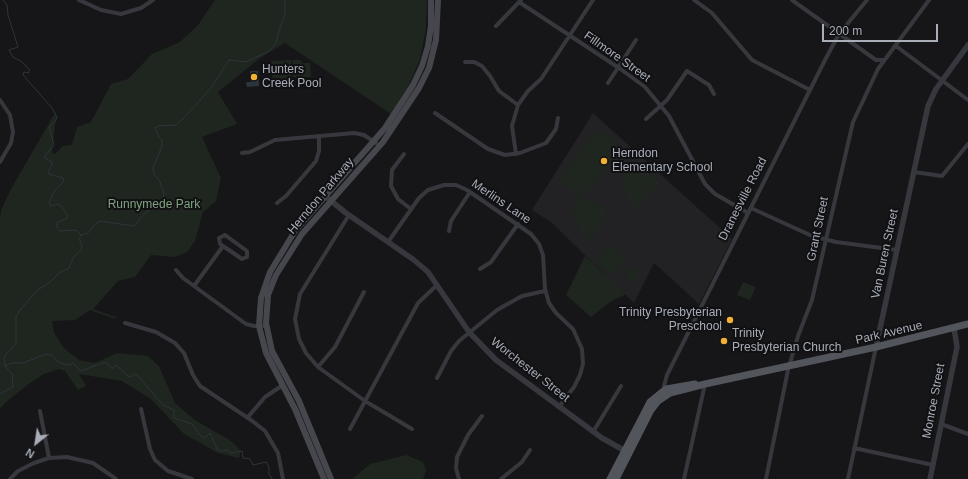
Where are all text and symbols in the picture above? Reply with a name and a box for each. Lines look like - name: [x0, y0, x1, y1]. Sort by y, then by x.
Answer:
- scale bar: [824, 16, 940, 42]
- text: 200 m: [829, 24, 862, 38]
- street label: Fillmore Street: [581, 29, 653, 85]
- place label: Hunters Creek Pool: [262, 63, 321, 91]
- marker: Hunters Creek Pool: [249, 72, 259, 82]
- place label: Herndon Elementary School: [612, 147, 713, 175]
- street label: Herndon Parkway: [285, 155, 357, 237]
- street label: Dranesville Road: [716, 155, 770, 243]
- marker: Herndon Elementary School: [599, 156, 609, 166]
- street label: Merlins Lane: [468, 177, 534, 227]
- street label: Grant Street: [804, 196, 832, 262]
- park label: Runnymede Park: [108, 198, 200, 212]
- street label: Van Buren Street: [868, 208, 902, 300]
- place label: Trinity Presbyterian Preschool: [619, 306, 722, 334]
- marker: Trinity Presbyterian Preschool: [725, 315, 735, 325]
- street label: Park Avenue: [854, 318, 924, 348]
- place label: Trinity Presbyterian Church: [732, 327, 841, 355]
- street label: Worchester Street: [488, 335, 572, 405]
- marker: Trinity Presbyterian Church: [719, 336, 729, 346]
- street label: Monroe Street: [920, 362, 948, 440]
- north arrow: [16, 423, 56, 463]
- text: N: [24, 446, 36, 461]

